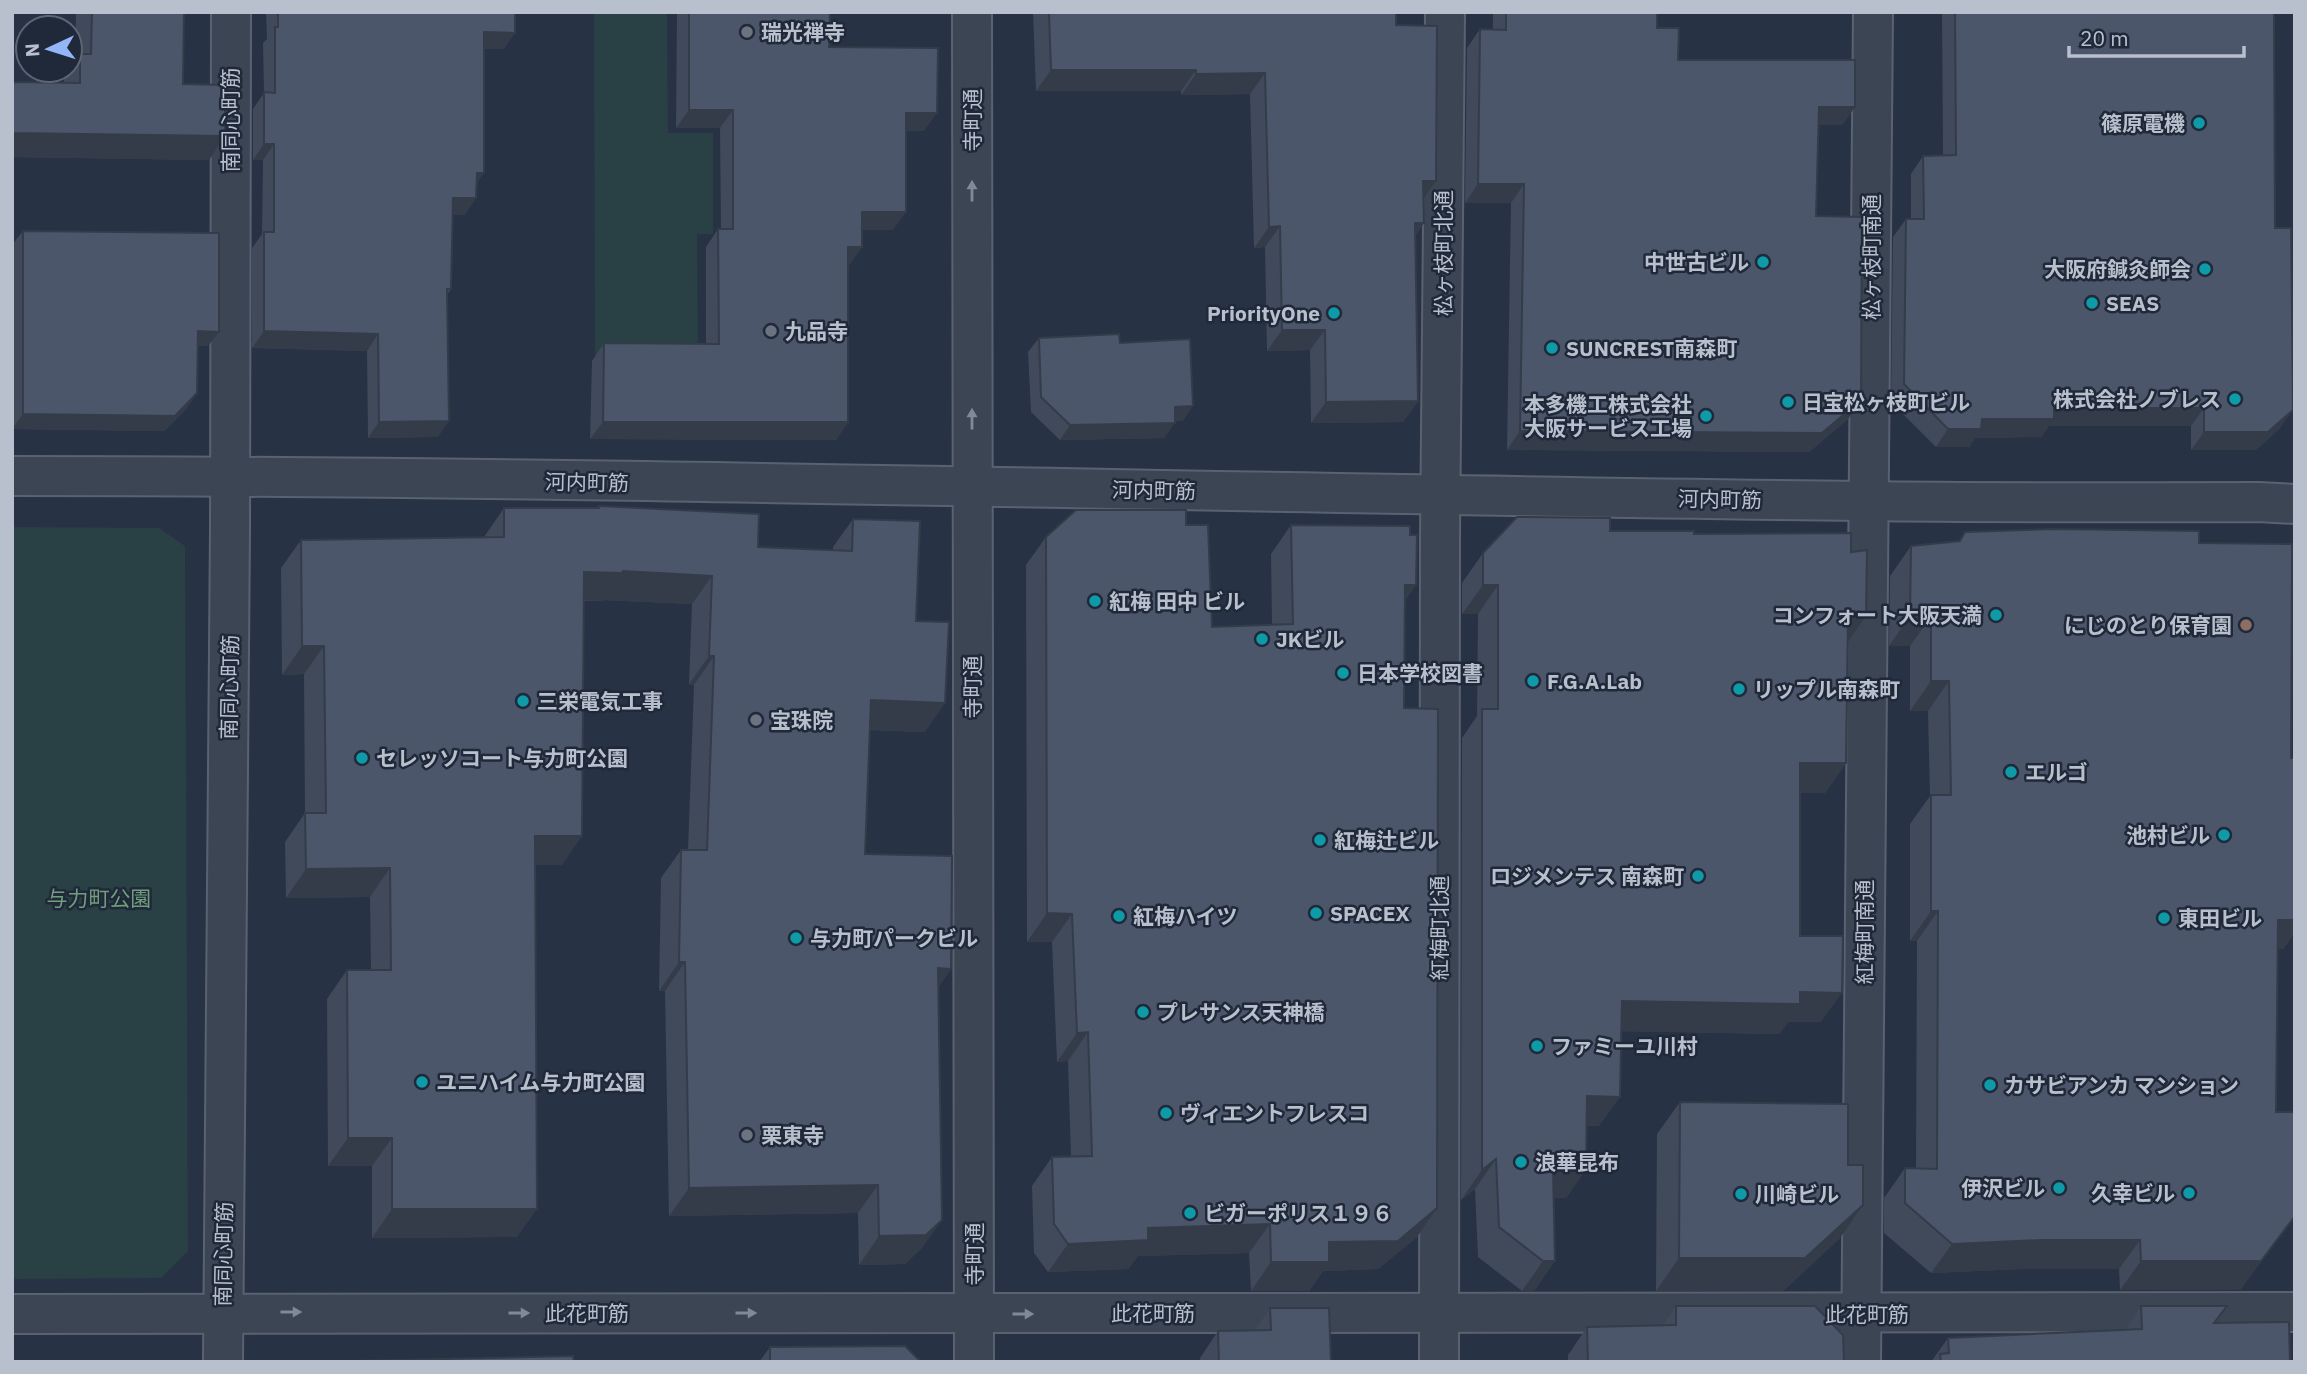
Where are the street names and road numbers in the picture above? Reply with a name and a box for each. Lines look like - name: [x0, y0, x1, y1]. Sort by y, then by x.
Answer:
- street label: 南同心町筋: [216, 68, 244, 173]
- street label: 寺町通: [958, 89, 986, 152]
- street label: 松ヶ枝町北通: [1429, 190, 1457, 316]
- street label: 松ヶ枝町南通: [1857, 194, 1885, 320]
- street label: 河内町筋: [545, 467, 629, 497]
- street label: 河内町筋: [1112, 475, 1196, 505]
- street label: 河内町筋: [1678, 484, 1762, 514]
- street label: 南同心町筋: [214, 634, 244, 740]
- street label: 寺町通: [958, 656, 986, 719]
- street label: 紅梅町北通: [1425, 876, 1453, 981]
- street label: 紅梅町南通: [1850, 880, 1878, 985]
- street label: 南同心町筋: [208, 1201, 238, 1307]
- street label: 寺町通: [960, 1223, 988, 1286]
- street label: 此花町筋: [545, 1299, 629, 1327]
- street label: 此花町筋: [1111, 1299, 1195, 1327]
- street label: 此花町筋: [1825, 1300, 1909, 1328]

